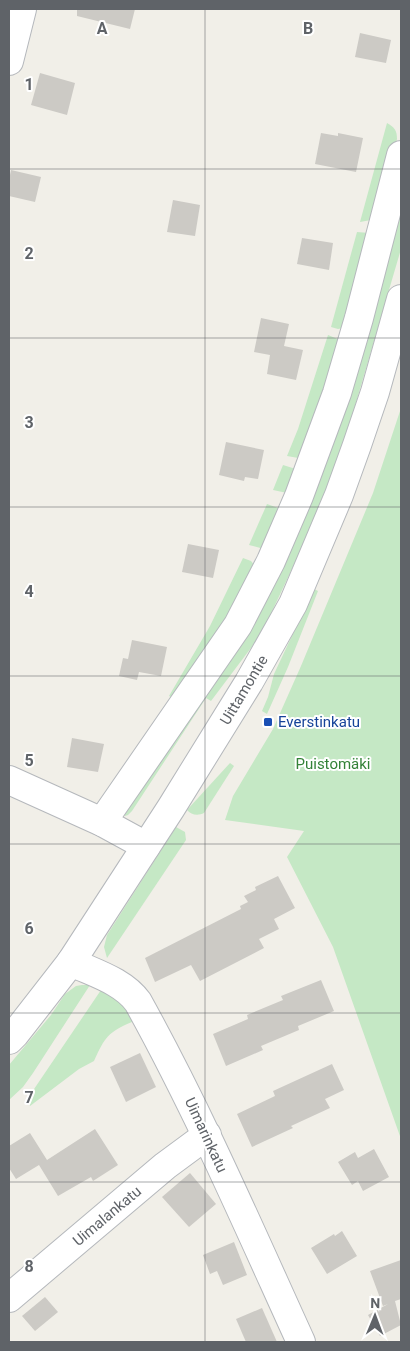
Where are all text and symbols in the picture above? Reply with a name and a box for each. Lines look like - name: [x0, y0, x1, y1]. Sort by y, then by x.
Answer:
- text: A: [97, 19, 108, 38]
- text: B: [303, 19, 313, 38]
- text: 1: [24, 75, 34, 94]
- text: 2: [24, 244, 34, 263]
- text: 3: [24, 413, 34, 432]
- text: 4: [24, 582, 34, 601]
- street label: Uittamontie: [216, 652, 272, 728]
- place label: Everstinkatu: [278, 713, 360, 731]
- marker: Everstinkatu: [262, 716, 274, 728]
- text: 5: [24, 751, 34, 770]
- park label: Puistomäki: [296, 755, 371, 773]
- text: 6: [24, 919, 34, 938]
- text: 7: [24, 1088, 34, 1107]
- street label: Uimarinkatu: [181, 1095, 231, 1175]
- street label: Uimalankatu: [69, 1182, 145, 1250]
- text: 8: [24, 1257, 34, 1276]
- north arrow: [350, 1291, 400, 1341]
- text: N: [370, 1295, 380, 1311]

